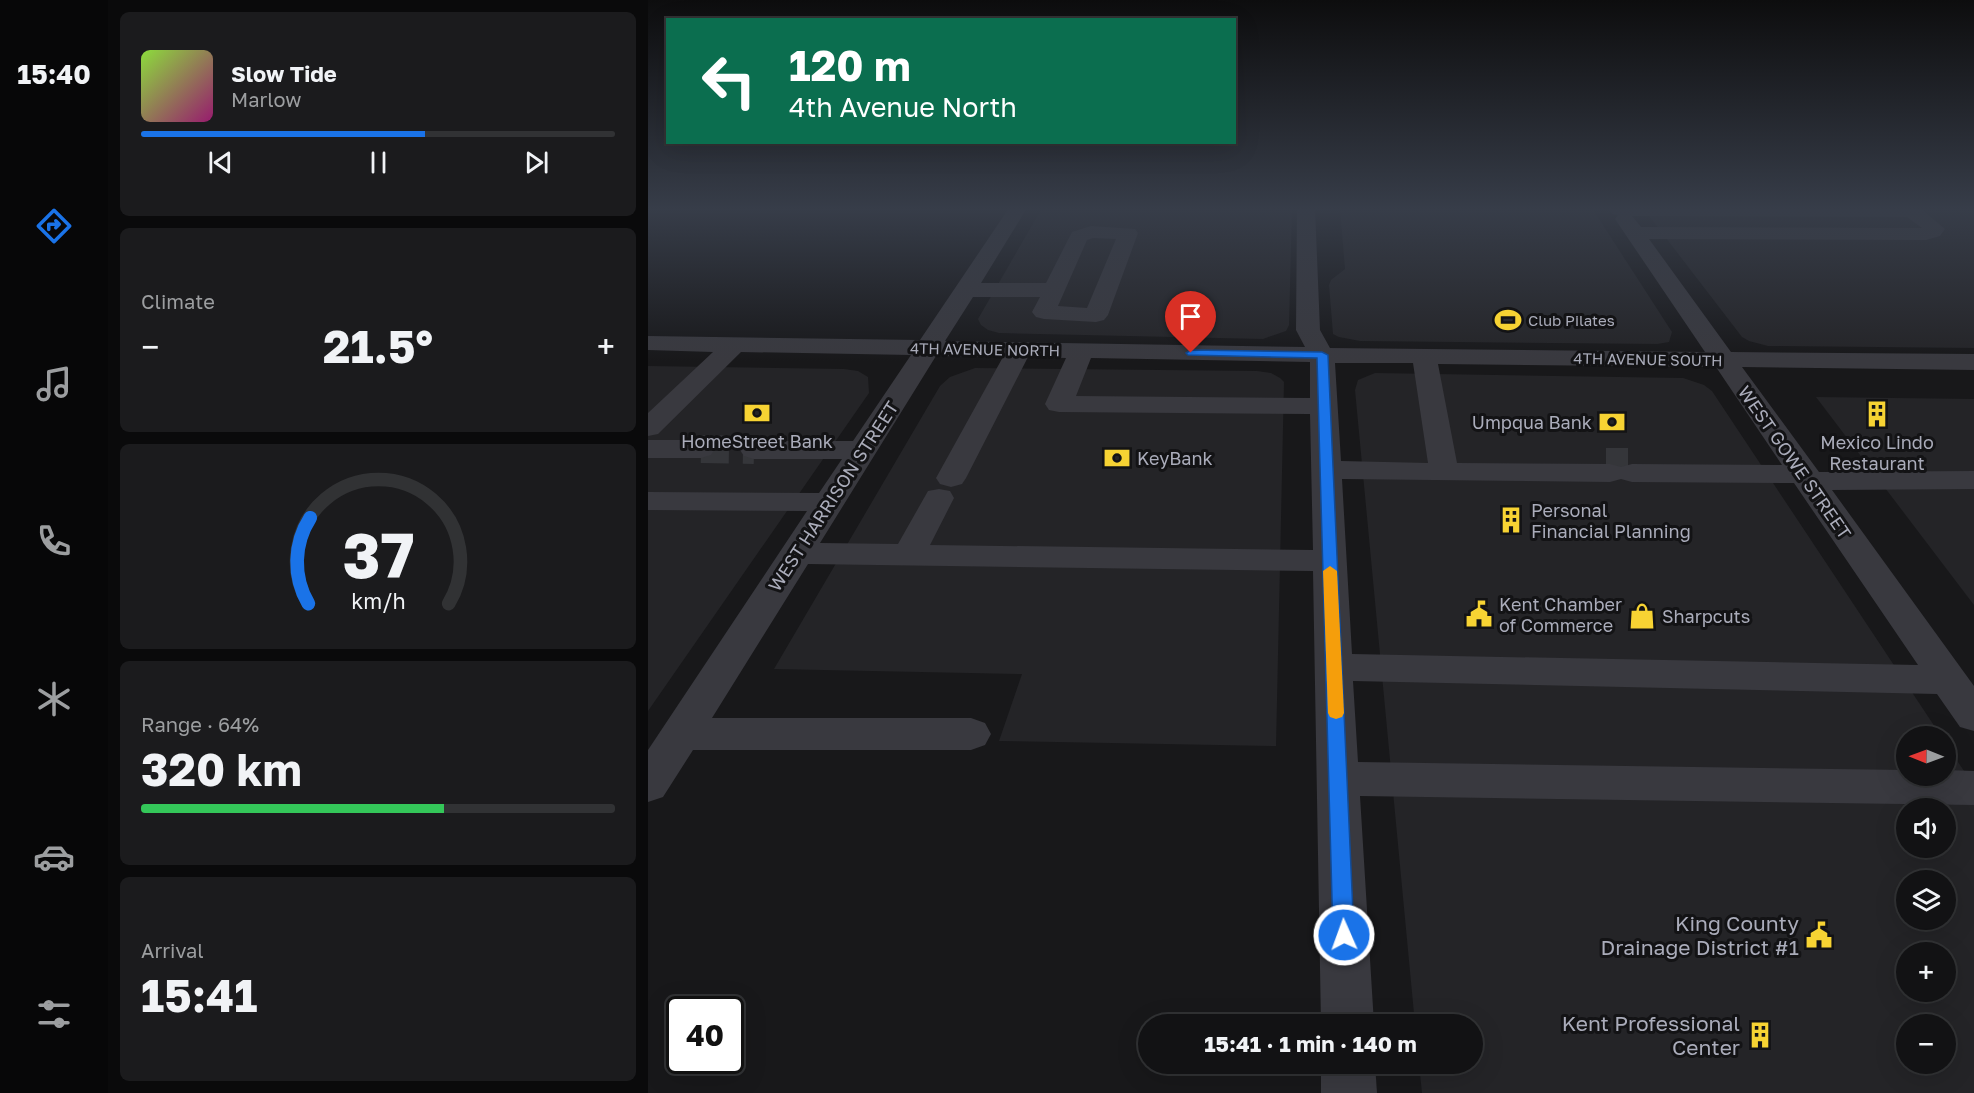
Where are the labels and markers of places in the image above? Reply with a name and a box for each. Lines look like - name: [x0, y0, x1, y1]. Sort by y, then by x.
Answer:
- pin: [1165, 291, 1216, 353]
- sports icon: Club Pilates: [1493, 305, 1523, 335]
- place label: Club Pilates: [1528, 311, 1615, 329]
- bank icon: HomeStreet Bank: [742, 398, 772, 428]
- building icon: Mexico Lindo Restaurant: [1862, 399, 1892, 429]
- bank icon: Umpqua Bank: [1597, 407, 1627, 437]
- place label: Umpqua Bank: [1472, 411, 1592, 433]
- place label: HomeStreet Bank: [681, 430, 833, 452]
- place label: Mexico Lindo Restaurant: [1820, 431, 1934, 474]
- bank icon: KeyBank: [1102, 443, 1132, 473]
- place label: KeyBank: [1137, 447, 1213, 469]
- place label: Personal Financial Planning: [1531, 499, 1691, 542]
- building icon: Personal Financial Planning: [1496, 505, 1526, 535]
- place label: Kent Chamber of Commerce: [1499, 593, 1622, 636]
- public building icon: Kent Chamber of Commerce: [1464, 599, 1494, 629]
- shop icon: Sharpcuts: [1627, 601, 1657, 631]
- place label: Sharpcuts: [1662, 605, 1750, 627]
- place label: King County Drainage District #1: [1600, 910, 1799, 960]
- public building icon: King County Drainage District #1: [1804, 920, 1834, 950]
- place label: Kent Professional Center: [1562, 1010, 1740, 1060]
- building icon: Kent Professional Center: [1745, 1020, 1775, 1050]

